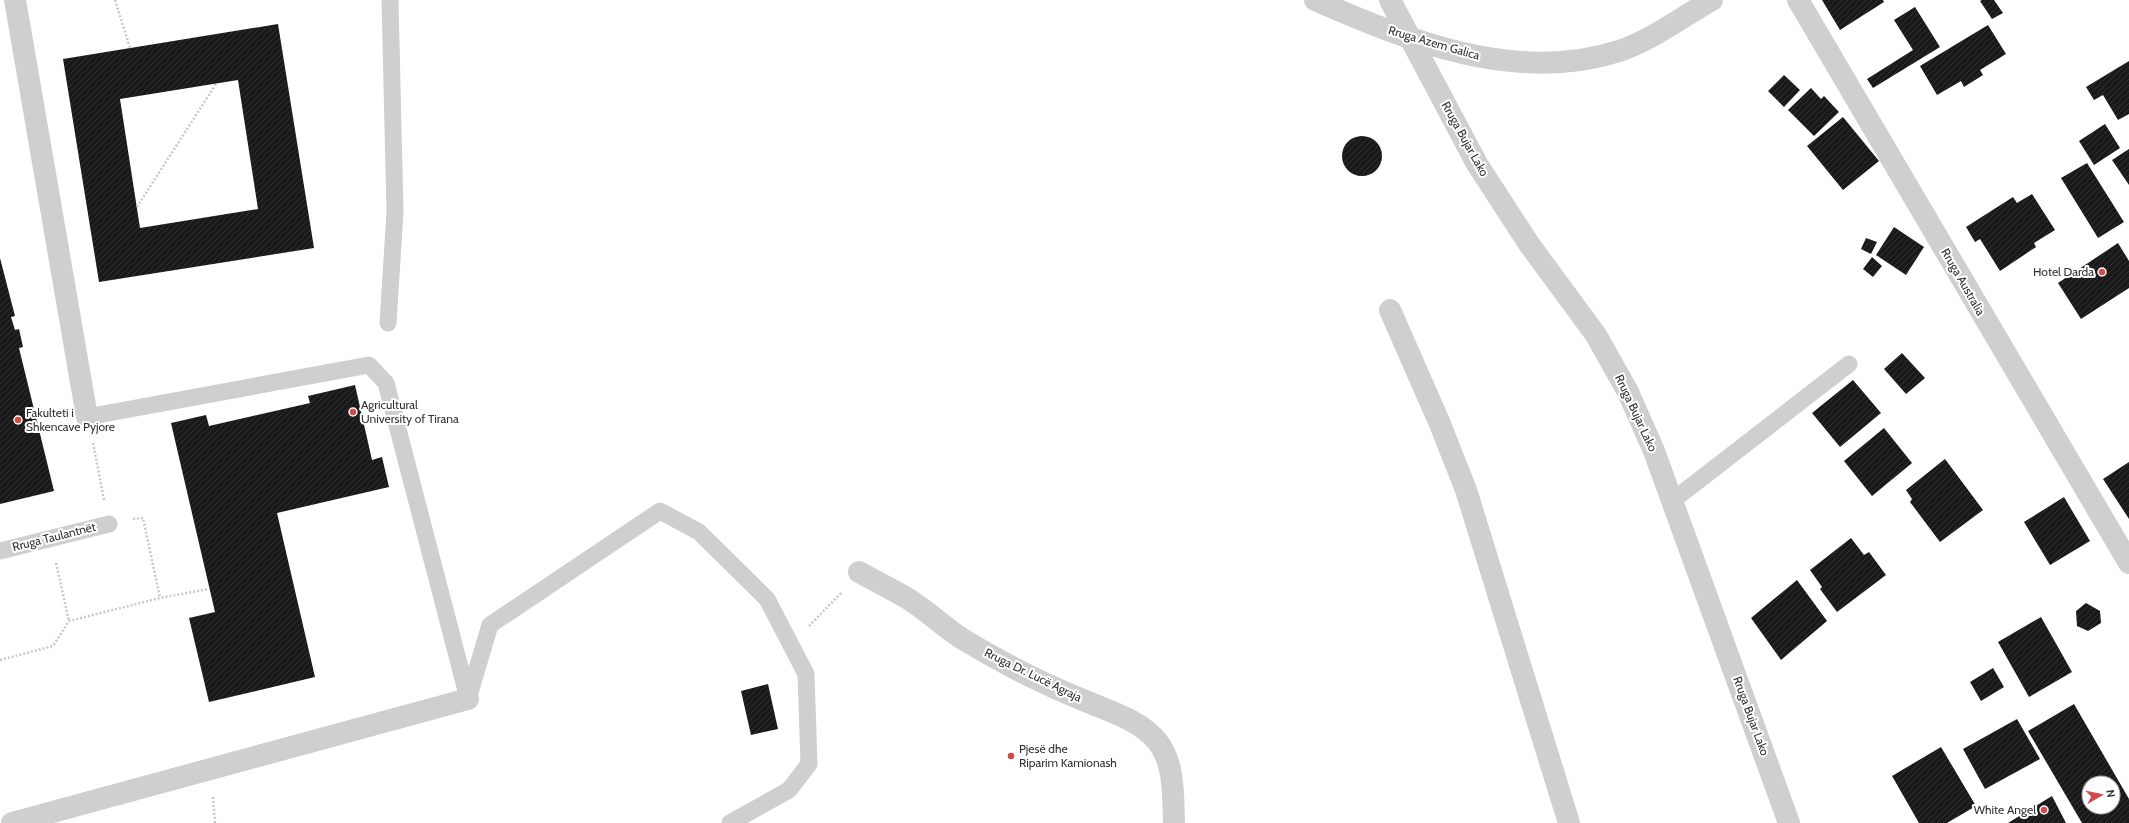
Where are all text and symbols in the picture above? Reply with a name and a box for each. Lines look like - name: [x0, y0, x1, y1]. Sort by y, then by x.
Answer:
- street label: Rruga Azem Galica: [1387, 22, 1482, 63]
- street label: Rruga Bujar Lako: [1439, 99, 1492, 179]
- street label: Rruga Australia: [1938, 246, 1989, 318]
- place label: Hotel Darda: [2033, 264, 2094, 279]
- marker: Hotel Darda: [2097, 267, 2107, 277]
- street label: Rruga Bujar Lako: [1612, 372, 1661, 454]
- place label: Agricultural University of Tirana: [361, 397, 459, 426]
- place label: Fakulteti i Shkencave Pyjore: [26, 405, 115, 434]
- marker: Agricultural University of Tirana: [348, 407, 358, 417]
- marker: Fakulteti i Shkencave Pyjore: [13, 415, 23, 425]
- street label: Rruga Taulantnët: [11, 519, 97, 554]
- street label: Rruga Dr. Lucë Agraja: [982, 644, 1085, 705]
- street label: Rruga Bujar Lako: [1730, 674, 1773, 758]
- place label: Pjesë dhe Riparim Kamionash: [1019, 741, 1117, 770]
- marker: Pjesë dhe Riparim Kamionash: [1006, 751, 1016, 761]
- north arrow: [2081, 775, 2121, 815]
- text: N: [2103, 788, 2118, 798]
- place label: White Angel: [1974, 802, 2036, 817]
- marker: White Angel: [2039, 805, 2049, 815]

